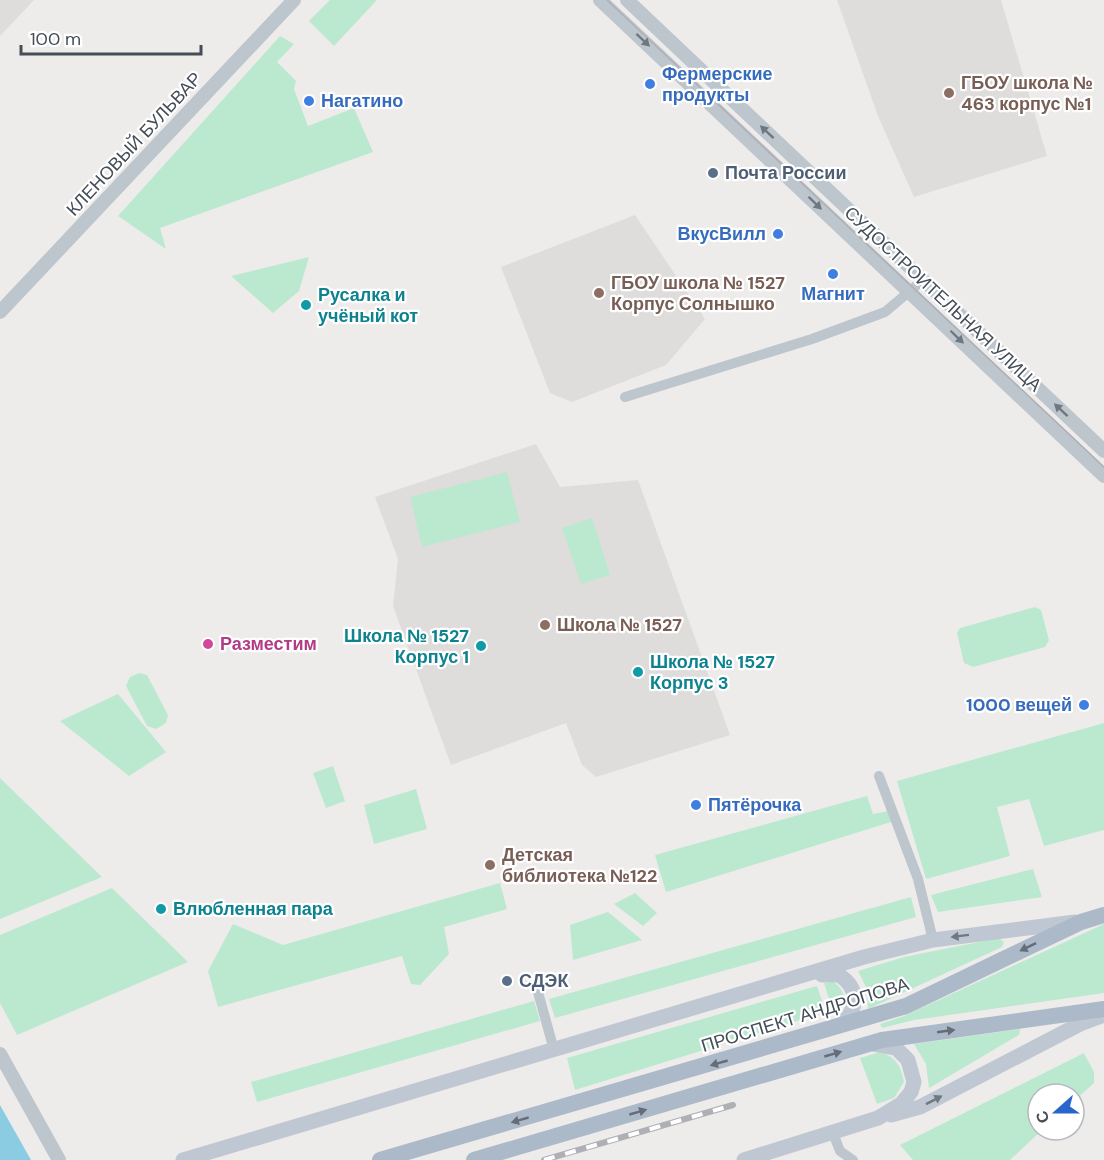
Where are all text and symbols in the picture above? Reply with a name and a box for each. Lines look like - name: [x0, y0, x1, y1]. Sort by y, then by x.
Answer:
- scale bar: [21, 18, 201, 56]
- text: 100 m: [30, 27, 81, 51]
- one-way arrow: [635, 33, 650, 47]
- place label: Фермерские продукты: [662, 62, 773, 107]
- street label: КЛЕНОВЫЙ БУЛЬВАР: [61, 67, 207, 221]
- place label: ГБОУ школа № 463 корпус №1: [961, 71, 1093, 116]
- marker: Фермерские продукты: [643, 77, 657, 91]
- marker: ГБОУ школа № 463 корпус №1: [942, 86, 956, 100]
- place label: Нагатино: [321, 89, 403, 113]
- marker: Нагатино: [302, 94, 316, 108]
- one-way arrow: [760, 126, 774, 140]
- place label: Почта России: [725, 161, 846, 185]
- marker: Почта России: [706, 166, 720, 180]
- one-way arrow: [807, 196, 822, 209]
- street label: СУДОСТРОИТЕЛЬНАЯ УЛИЦА: [839, 201, 1047, 397]
- place label: ВкусВилл: [677, 222, 766, 246]
- marker: ВкусВилл: [771, 227, 785, 241]
- marker: Магнит: [826, 267, 840, 281]
- place label: ГБОУ школа № 1527 Корпус Солнышко: [611, 271, 785, 316]
- place label: Магнит: [801, 282, 865, 306]
- place label: Русалка и учёный кот: [318, 283, 418, 328]
- marker: ГБОУ школа № 1527 Корпус Солнышко: [592, 286, 606, 300]
- marker: Русалка и учёный кот: [299, 298, 313, 312]
- one-way arrow: [949, 330, 964, 344]
- one-way arrow: [1055, 404, 1069, 418]
- place label: Школа № 1527: [557, 613, 682, 637]
- marker: Школа № 1527: [538, 618, 552, 632]
- place label: Школа № 1527 Корпус 1: [344, 624, 469, 669]
- place label: Разместим: [220, 632, 317, 656]
- marker: Разместим: [201, 637, 215, 651]
- marker: Школа № 1527 Корпус 1: [474, 639, 488, 653]
- place label: Школа № 1527 Корпус 3: [650, 650, 775, 695]
- marker: Школа № 1527 Корпус 3: [631, 665, 645, 679]
- place label: 1000 вещей: [966, 693, 1072, 717]
- marker: 1000 вещей: [1077, 698, 1091, 712]
- place label: Пятёрочка: [708, 793, 802, 817]
- marker: Пятёрочка: [689, 798, 703, 812]
- place label: Детская библиотека №122: [502, 843, 657, 888]
- marker: Детская библиотека №122: [483, 858, 497, 872]
- place label: Влюбленная пара: [173, 897, 334, 921]
- marker: Влюбленная пара: [154, 902, 168, 916]
- one-way arrow: [951, 932, 970, 941]
- one-way arrow: [1020, 942, 1037, 952]
- place label: СДЭК: [519, 969, 569, 993]
- street label: ПРОСПЕКТ АНДРОПОВА: [698, 972, 912, 1058]
- marker: СДЭК: [500, 974, 514, 988]
- one-way arrow: [936, 1027, 955, 1036]
- one-way arrow: [824, 1049, 842, 1059]
- one-way arrow: [710, 1059, 728, 1068]
- north arrow: [1026, 1082, 1086, 1142]
- one-way arrow: [926, 1095, 943, 1105]
- one-way arrow: [629, 1107, 647, 1116]
- text: С: [1030, 1108, 1054, 1126]
- one-way arrow: [511, 1116, 529, 1126]

